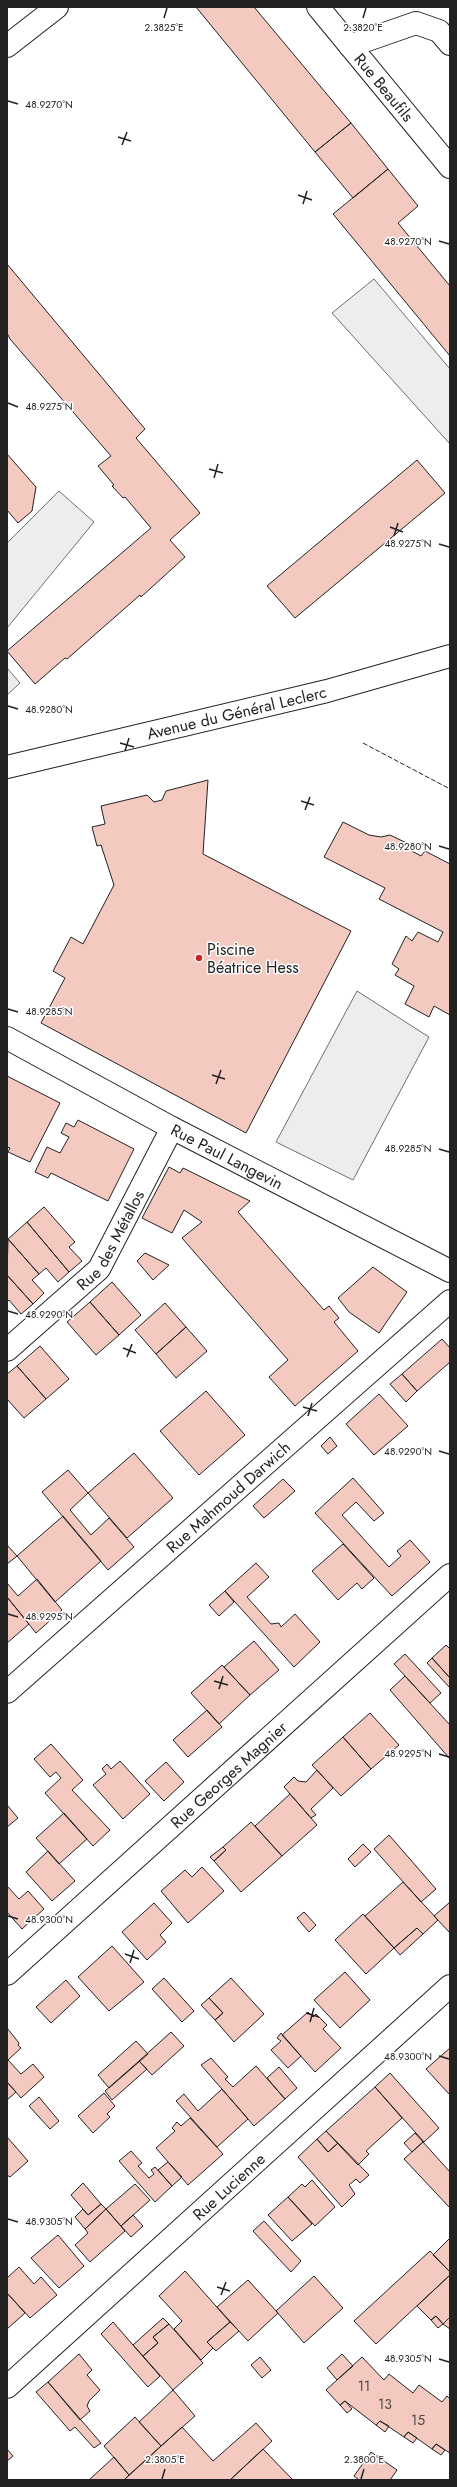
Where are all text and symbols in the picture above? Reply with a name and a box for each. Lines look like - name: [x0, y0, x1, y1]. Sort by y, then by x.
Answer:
- text: 2.3825°E: [144, 20, 184, 35]
- text: 2.3820°E: [343, 20, 383, 35]
- street label: Rue Beaufils: [349, 48, 419, 127]
- text: 48.9270°N: [25, 97, 73, 112]
- text: 48.9270°N: [384, 234, 432, 249]
- text: 48.9275°N: [25, 399, 73, 414]
- text: 48.9275°N: [384, 536, 432, 551]
- street label: Avenue du Général Leclerc: [145, 681, 329, 745]
- text: 48.9280°N: [25, 702, 73, 717]
- text: 48.9280°N: [384, 839, 432, 854]
- place label: Piscine Béatrice Hess: [207, 938, 299, 979]
- marker: Piscine Béatrice Hess: [194, 953, 204, 963]
- text: 48.9285°N: [25, 1004, 73, 1019]
- street label: Rue Paul Langevin: [167, 1118, 287, 1195]
- text: 48.9285°N: [384, 1141, 432, 1156]
- street label: Rue des Métallos: [72, 1186, 150, 1296]
- text: 48.9290°N: [25, 1307, 73, 1322]
- street label: Rue Mahmoud Darwich: [161, 1436, 296, 1558]
- text: 48.9290°N: [384, 1444, 432, 1459]
- text: 48.9295°N: [25, 1609, 73, 1624]
- street label: Rue Georges Magnier: [165, 1716, 293, 1834]
- text: 48.9295°N: [384, 1746, 432, 1761]
- text: 48.9300°N: [25, 1912, 73, 1927]
- text: 48.9300°N: [384, 2049, 432, 2064]
- street label: Rue Lucienne: [188, 2148, 270, 2226]
- text: 48.9305°N: [25, 2214, 73, 2229]
- text: 48.9305°N: [384, 2351, 432, 2366]
- house number: 11: [358, 2376, 370, 2396]
- house number: 13: [378, 2394, 392, 2414]
- house number: 15: [411, 2410, 425, 2430]
- text: 2.3805°E: [145, 2452, 185, 2467]
- text: 2.3800°E: [344, 2452, 384, 2467]

